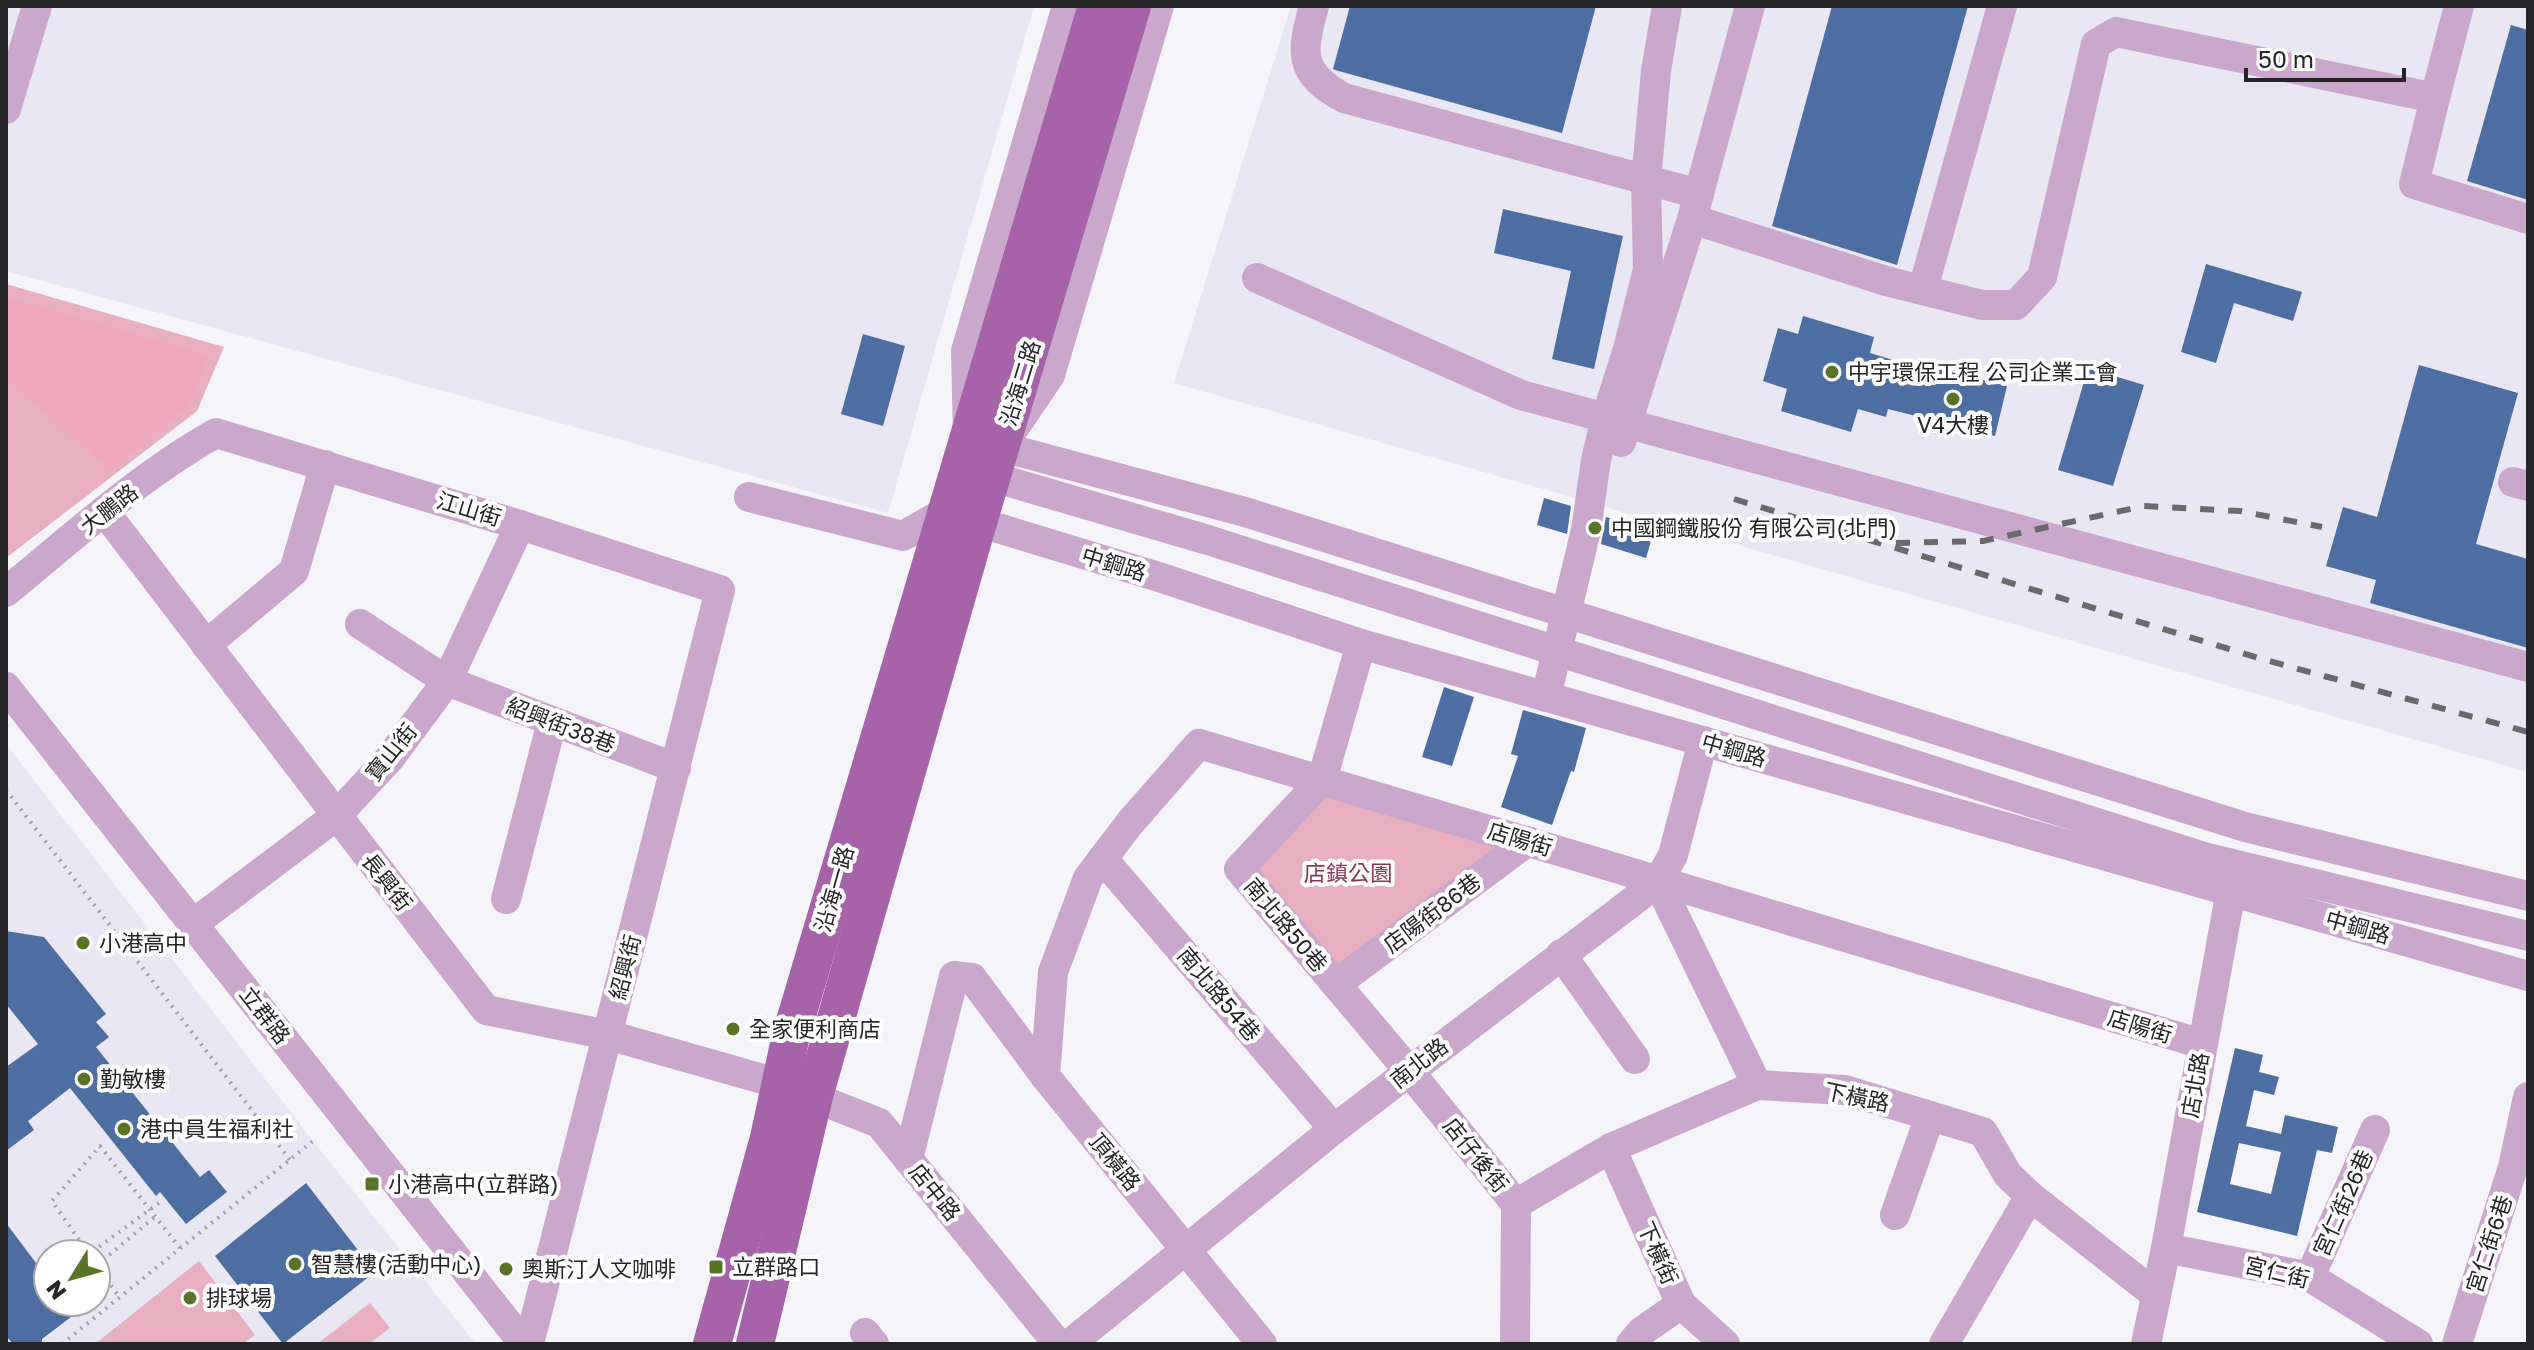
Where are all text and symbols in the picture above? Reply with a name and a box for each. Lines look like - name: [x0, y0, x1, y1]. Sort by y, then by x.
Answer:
- scale bar: [2246, 32, 2404, 82]
- text: 50 m: [2258, 44, 2314, 73]
- street label: 沿海二路: [994, 337, 1045, 429]
- place label: 中宇環保工程 公司企業工會: [1848, 358, 2118, 385]
- marker: 中宇環保工程 公司企業工會: [1823, 363, 1841, 381]
- marker: V4大樓: [1944, 390, 1962, 408]
- place label: V4大樓: [1917, 411, 1989, 438]
- street label: 大鵬路: [74, 478, 143, 540]
- street label: 江山街: [434, 486, 505, 531]
- place label: 中國鋼鐵股份 有限公司(北門): [1611, 514, 1897, 541]
- marker: 中國鋼鐵股份 有限公司(北門): [1586, 519, 1604, 537]
- street label: 中鋼路: [1079, 541, 1150, 586]
- street label: 紹興街38巷: [503, 691, 619, 758]
- street label: 寶山街: [359, 718, 422, 786]
- street label: 中鋼路: [1699, 727, 1770, 772]
- street label: 店陽街: [1485, 816, 1556, 861]
- street label: 沿海一路: [808, 843, 859, 935]
- street label: 長興街: [356, 847, 418, 916]
- park label: 店鎮公園: [1304, 859, 1392, 886]
- street label: 店陽街86巷: [1378, 867, 1486, 958]
- street label: 南北路50巷: [1239, 872, 1333, 977]
- street label: 中鋼路: [2323, 904, 2394, 949]
- place label: 小港高中: [99, 929, 187, 956]
- street label: 紹興街: [603, 932, 646, 1002]
- marker: 小港高中: [74, 934, 92, 952]
- street label: 南北路54巷: [1172, 941, 1266, 1046]
- street label: 立群路: [234, 980, 296, 1049]
- street label: 店陽街: [2105, 1003, 2176, 1048]
- place label: 全家便利商店: [749, 1015, 881, 1042]
- marker: 全家便利商店: [724, 1020, 742, 1038]
- street label: 南北路: [1384, 1032, 1453, 1094]
- street label: 店北路: [2175, 1050, 2214, 1120]
- place label: 勤敏樓: [100, 1065, 166, 1092]
- marker: 勤敏樓: [75, 1070, 93, 1088]
- street label: 下橫路: [1822, 1076, 1892, 1117]
- street label: 店仔後街: [1438, 1112, 1515, 1197]
- place label: 港中員生福利社: [140, 1115, 294, 1142]
- marker: 港中員生福利社: [115, 1120, 133, 1138]
- street label: 頂橫路: [1084, 1128, 1147, 1196]
- street label: 宮仁街26巷: [2307, 1145, 2378, 1260]
- street label: 店中路: [904, 1158, 967, 1226]
- place label: 小港高中(立群路): [388, 1170, 559, 1197]
- marker: 小港高中(立群路): [363, 1175, 381, 1193]
- street label: 宮仁街6巷: [2460, 1191, 2517, 1296]
- street label: 下橫街: [1633, 1217, 1684, 1288]
- north arrow: [32, 1238, 112, 1318]
- place label: 智慧樓(活動中心): [311, 1250, 482, 1277]
- street label: 宮仁街: [2242, 1250, 2312, 1293]
- place label: 立群路口: [732, 1253, 820, 1280]
- marker: 智慧樓(活動中心): [286, 1255, 304, 1273]
- place label: 奧斯汀人文咖啡: [522, 1255, 676, 1282]
- marker: 立群路口: [707, 1258, 725, 1276]
- marker: 奧斯汀人文咖啡: [497, 1260, 515, 1278]
- text: N: [40, 1276, 71, 1305]
- place label: 排球場: [206, 1284, 272, 1311]
- marker: 排球場: [181, 1289, 199, 1307]

